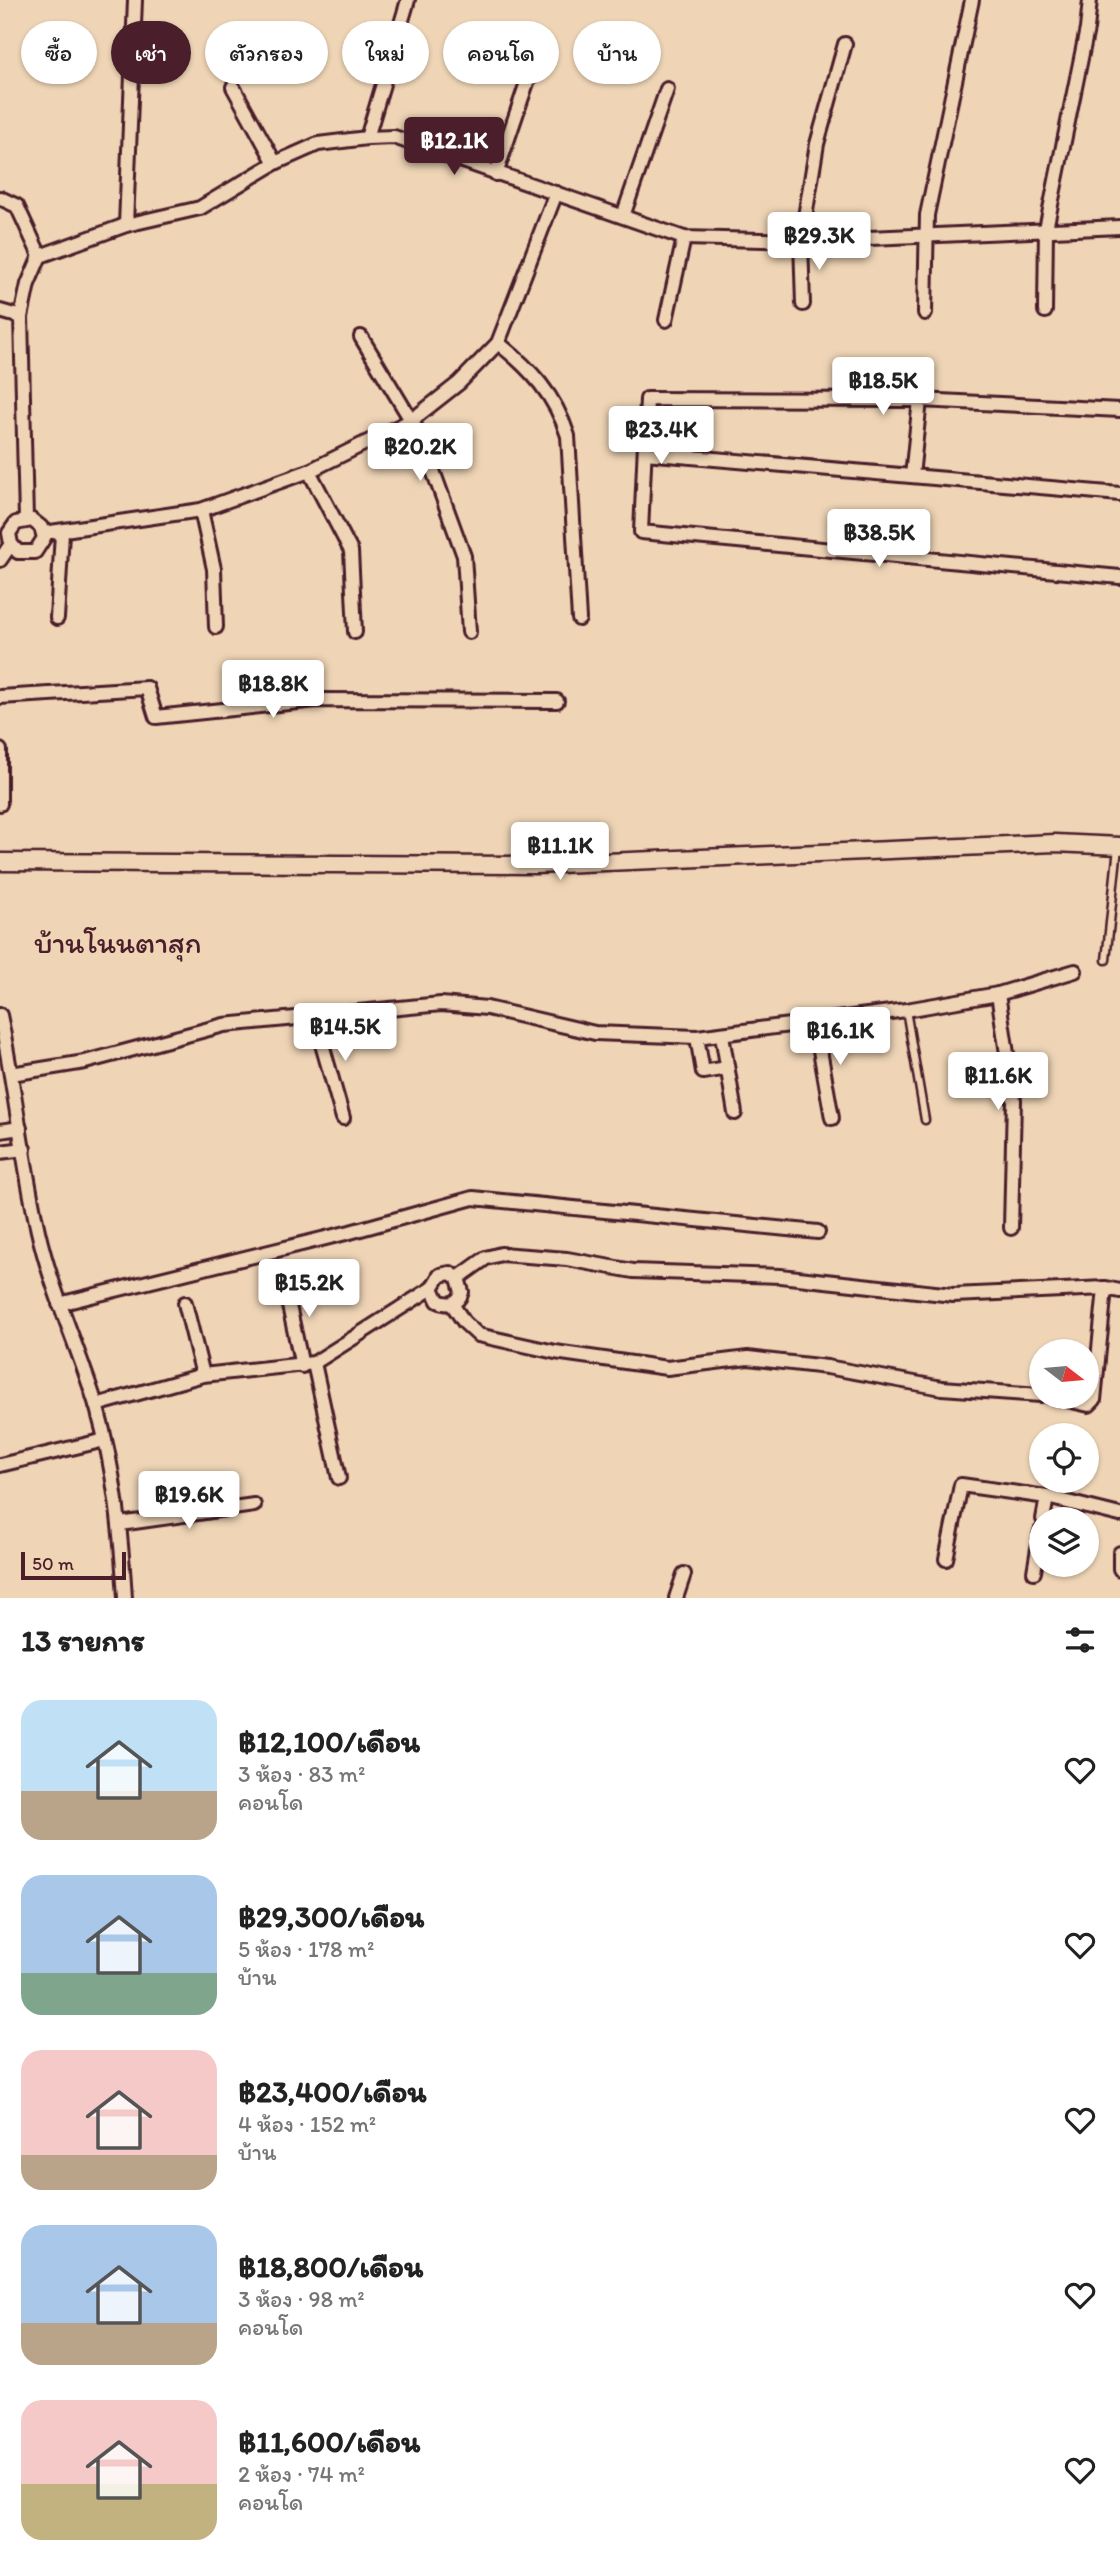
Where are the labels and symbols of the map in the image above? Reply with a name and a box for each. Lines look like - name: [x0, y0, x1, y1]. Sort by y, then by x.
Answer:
- pin: ฿12.1K: [397, 118, 511, 177]
- pin: ฿29.3K: [762, 212, 876, 272]
- pin: ฿18.5K: [826, 358, 940, 417]
- pin: ฿23.4K: [604, 406, 718, 466]
- pin: ฿20.2K: [363, 424, 477, 483]
- pin: ฿38.5K: [822, 510, 936, 569]
- pin: ฿18.8K: [216, 660, 330, 720]
- pin: ฿11.1K: [503, 822, 617, 882]
- district label: บ้านโนนตาสุก: [34, 924, 202, 962]
- pin: ฿14.5K: [288, 1004, 402, 1063]
- pin: ฿16.1K: [783, 1007, 897, 1067]
- pin: ฿11.6K: [941, 1052, 1055, 1112]
- pin: ฿15.2K: [252, 1260, 366, 1319]
- north arrow: [1029, 1339, 1099, 1409]
- pin: ฿19.6K: [132, 1472, 246, 1531]
- scale bar: [21, 1549, 126, 1581]

